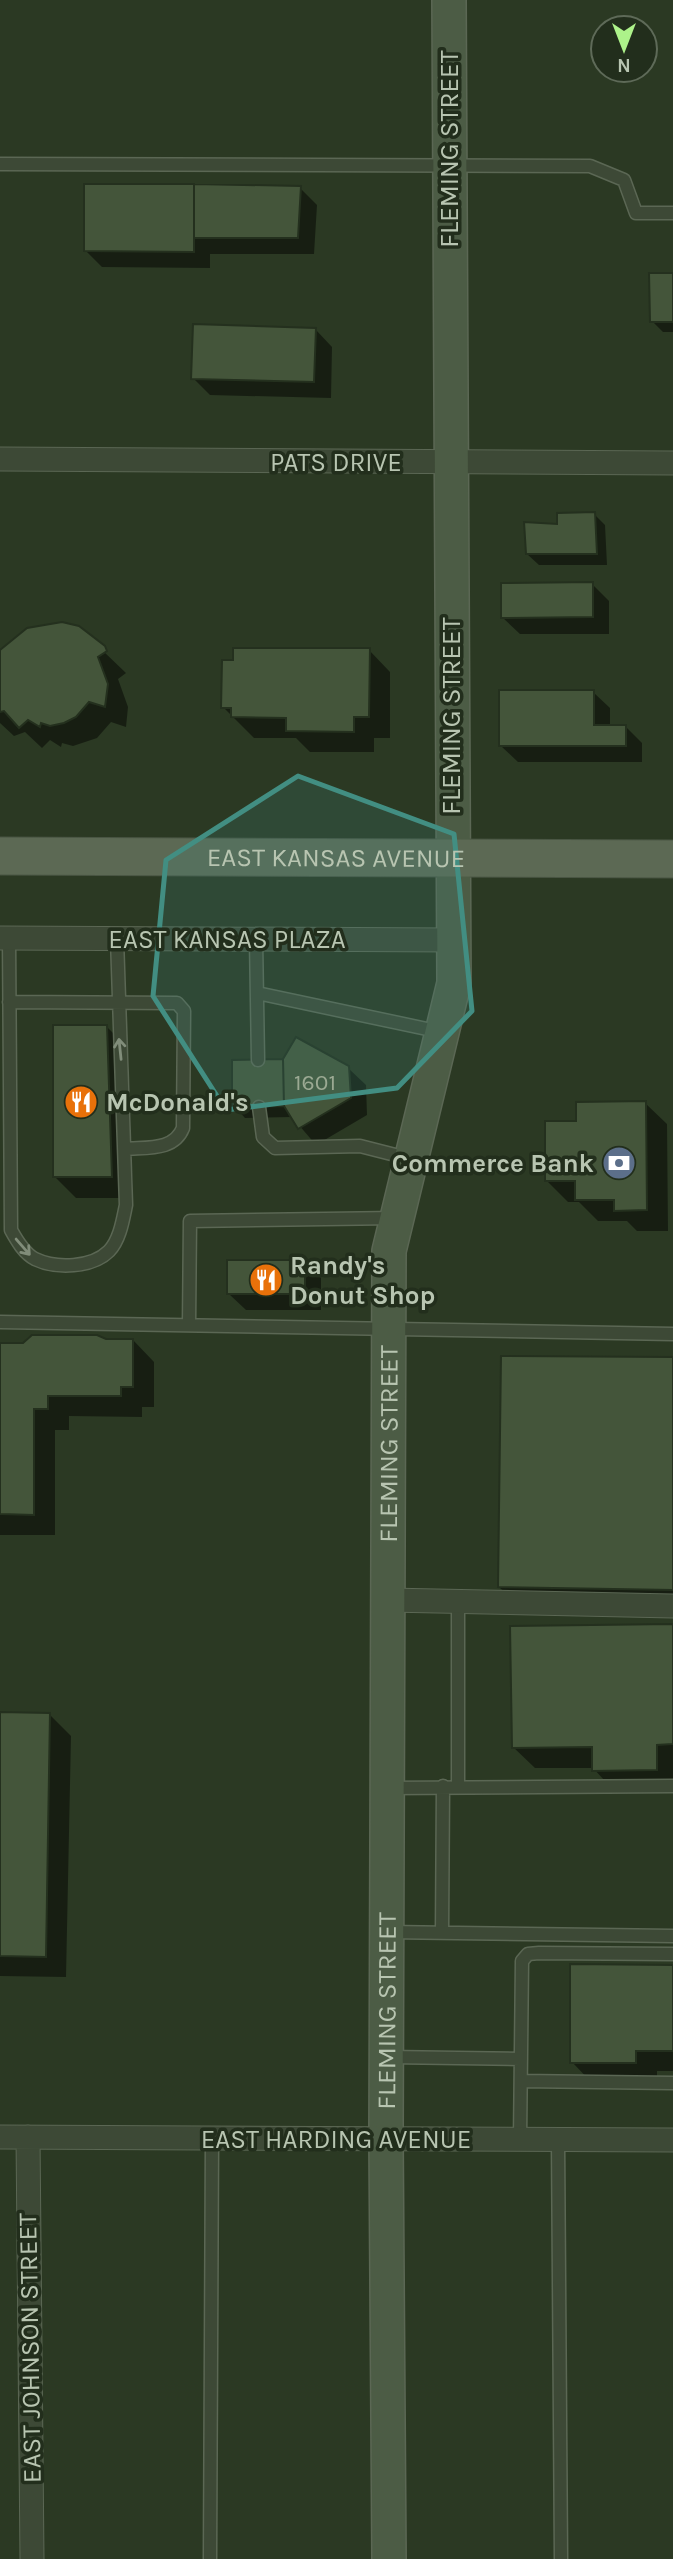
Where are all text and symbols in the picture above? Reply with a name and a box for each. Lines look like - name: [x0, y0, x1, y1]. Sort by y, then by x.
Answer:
- north arrow: [589, 14, 659, 84]
- street label: FLEMING STREET: [434, 50, 465, 248]
- text: N: [617, 54, 631, 76]
- street label: PATS DRIVE: [270, 447, 402, 478]
- street label: FLEMING STREET: [436, 617, 467, 815]
- street label: EAST KANSAS AVENUE: [207, 841, 465, 874]
- street label: EAST KANSAS PLAZA: [108, 924, 346, 955]
- one-way arrow: [113, 1038, 126, 1061]
- house number: 1601: [294, 1069, 336, 1096]
- restaurant icon: McDonald's: [62, 1083, 100, 1121]
- place label: McDonald's: [106, 1087, 249, 1118]
- bank icon: Commerce Bank: [600, 1144, 638, 1182]
- place label: Commerce Bank: [392, 1148, 594, 1179]
- one-way arrow: [15, 1238, 31, 1256]
- place label: Randy's Donut Shop: [290, 1250, 435, 1311]
- restaurant icon: Randy's Donut Shop: [247, 1261, 285, 1299]
- street label: FLEMING STREET: [373, 1345, 404, 1543]
- street label: FLEMING STREET: [371, 1912, 402, 2110]
- street label: EAST HARDING AVENUE: [201, 2124, 471, 2155]
- street label: EAST JOHNSON STREET: [12, 2213, 48, 2483]

